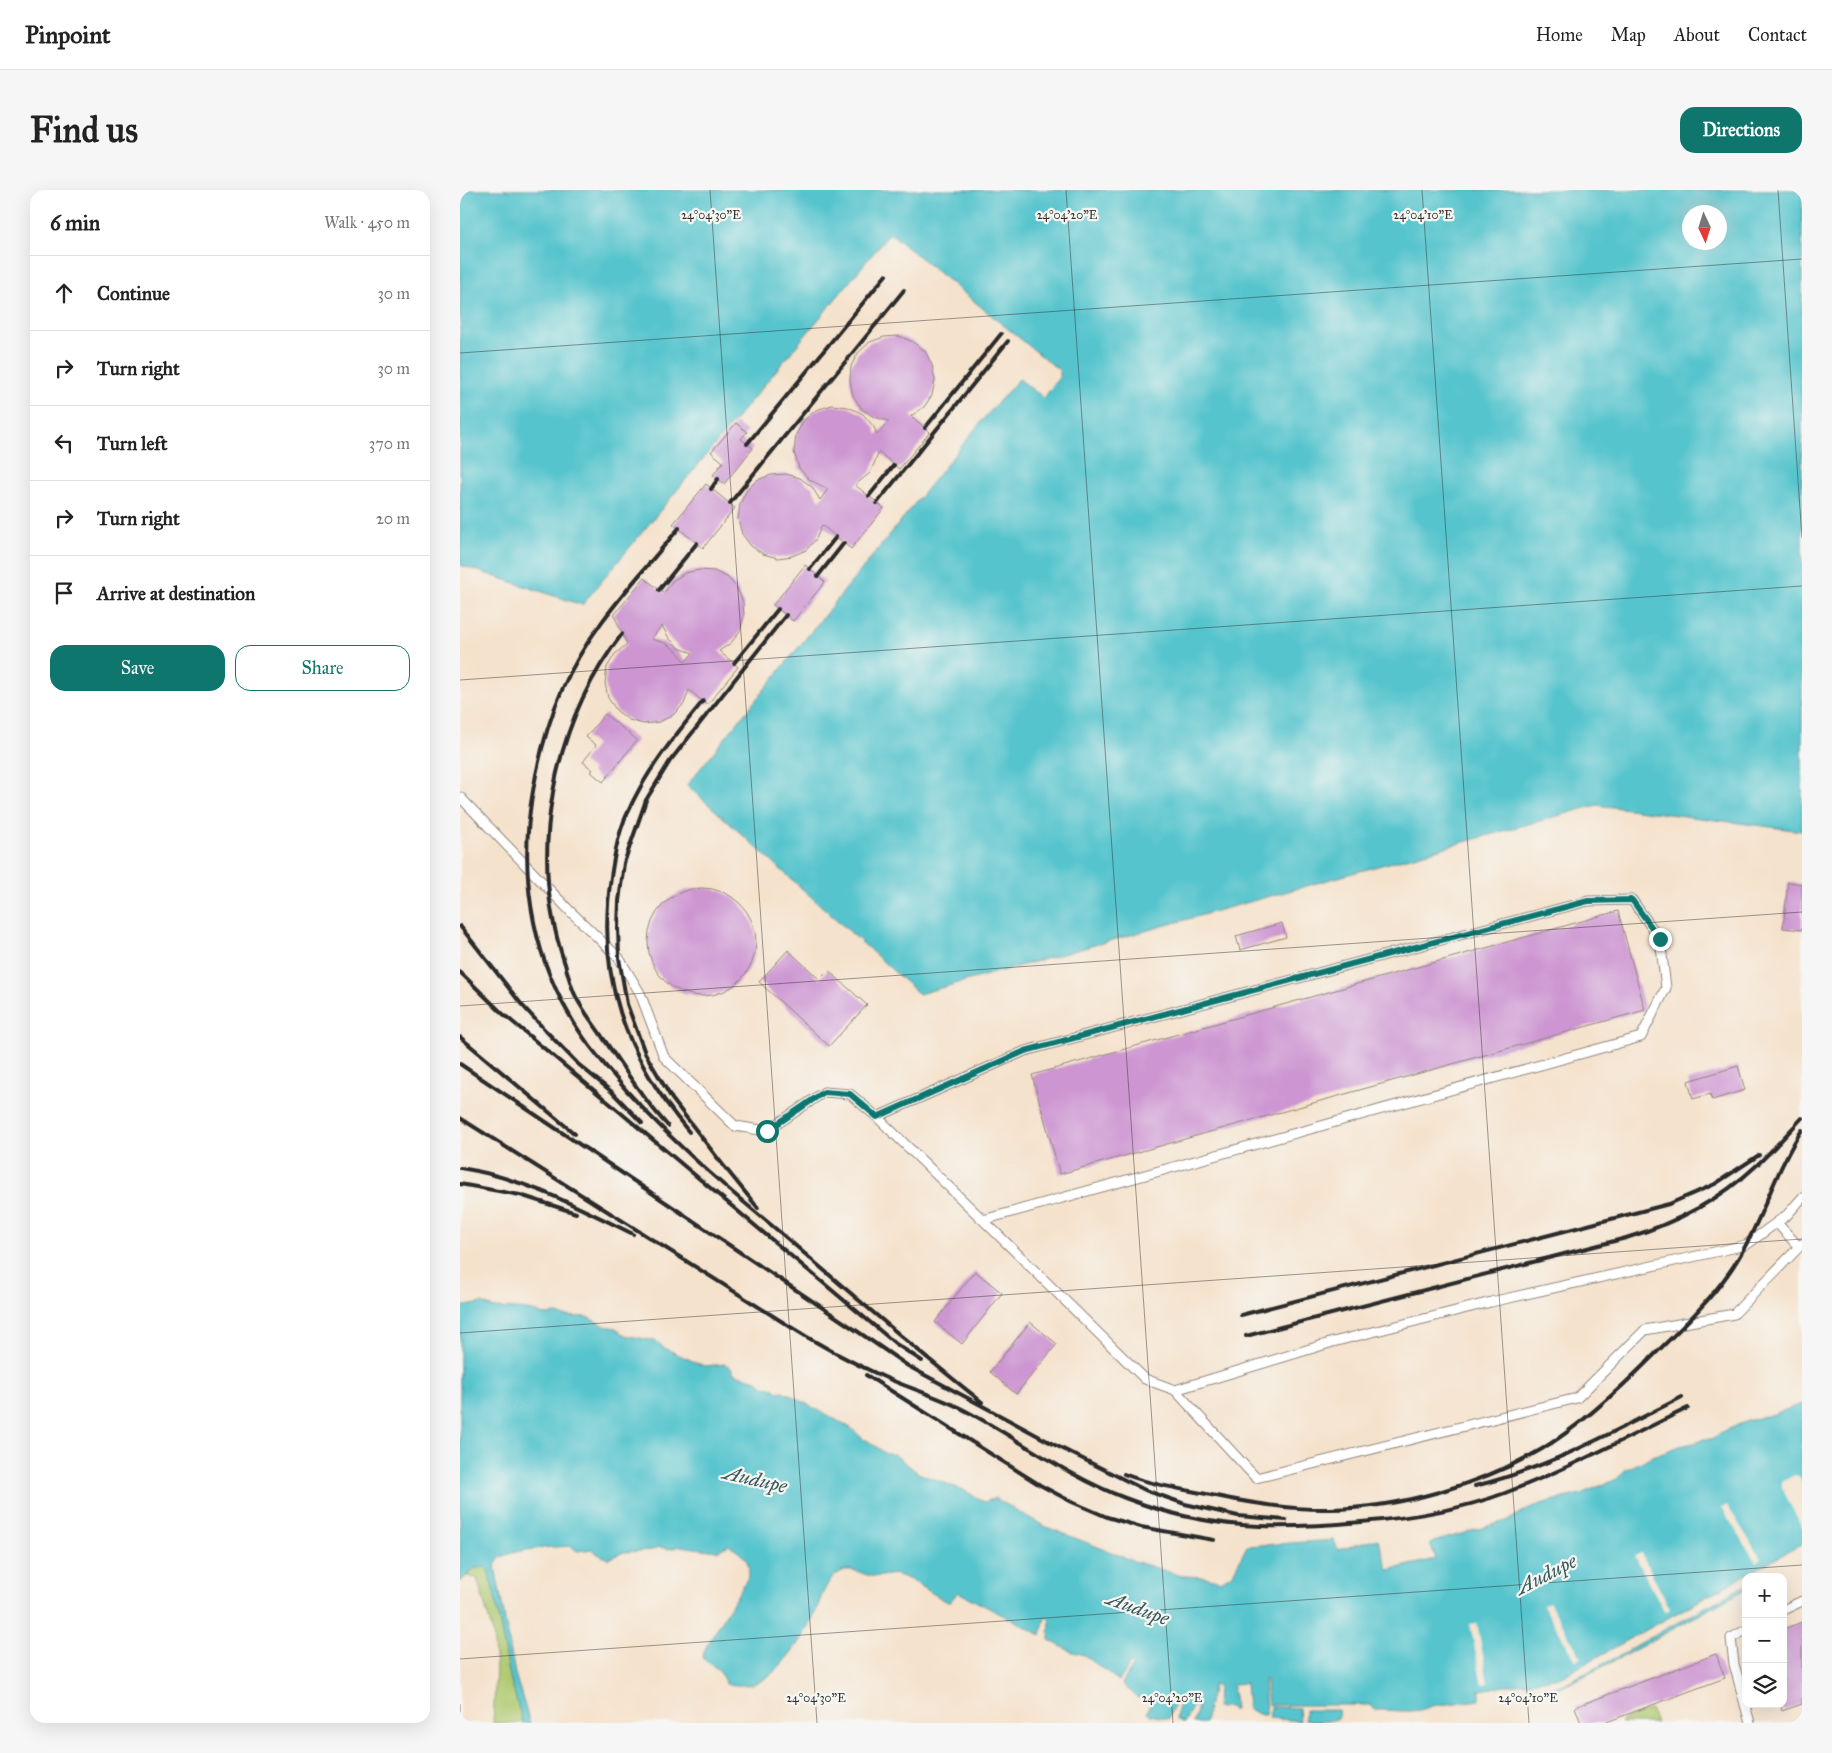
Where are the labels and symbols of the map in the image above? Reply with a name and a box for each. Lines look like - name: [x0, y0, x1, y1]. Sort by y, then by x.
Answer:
- north arrow: [1682, 205, 1727, 250]
- text: 24°04'30"E: [681, 208, 741, 222]
- text: 24°04'20"E: [1037, 208, 1098, 222]
- text: 24°04'10"E: [1393, 208, 1453, 222]
- route end: [1649, 928, 1672, 951]
- route start: [756, 1120, 779, 1143]
- water label: Audupe: [719, 1460, 790, 1499]
- water label: Audupe: [1510, 1548, 1581, 1601]
- water label: Audupe: [1101, 1585, 1173, 1631]
- text: 24°04'30"E: [786, 1691, 846, 1705]
- text: 24°04'20"E: [1142, 1691, 1203, 1705]
- text: 24°04'10"E: [1498, 1691, 1558, 1705]

